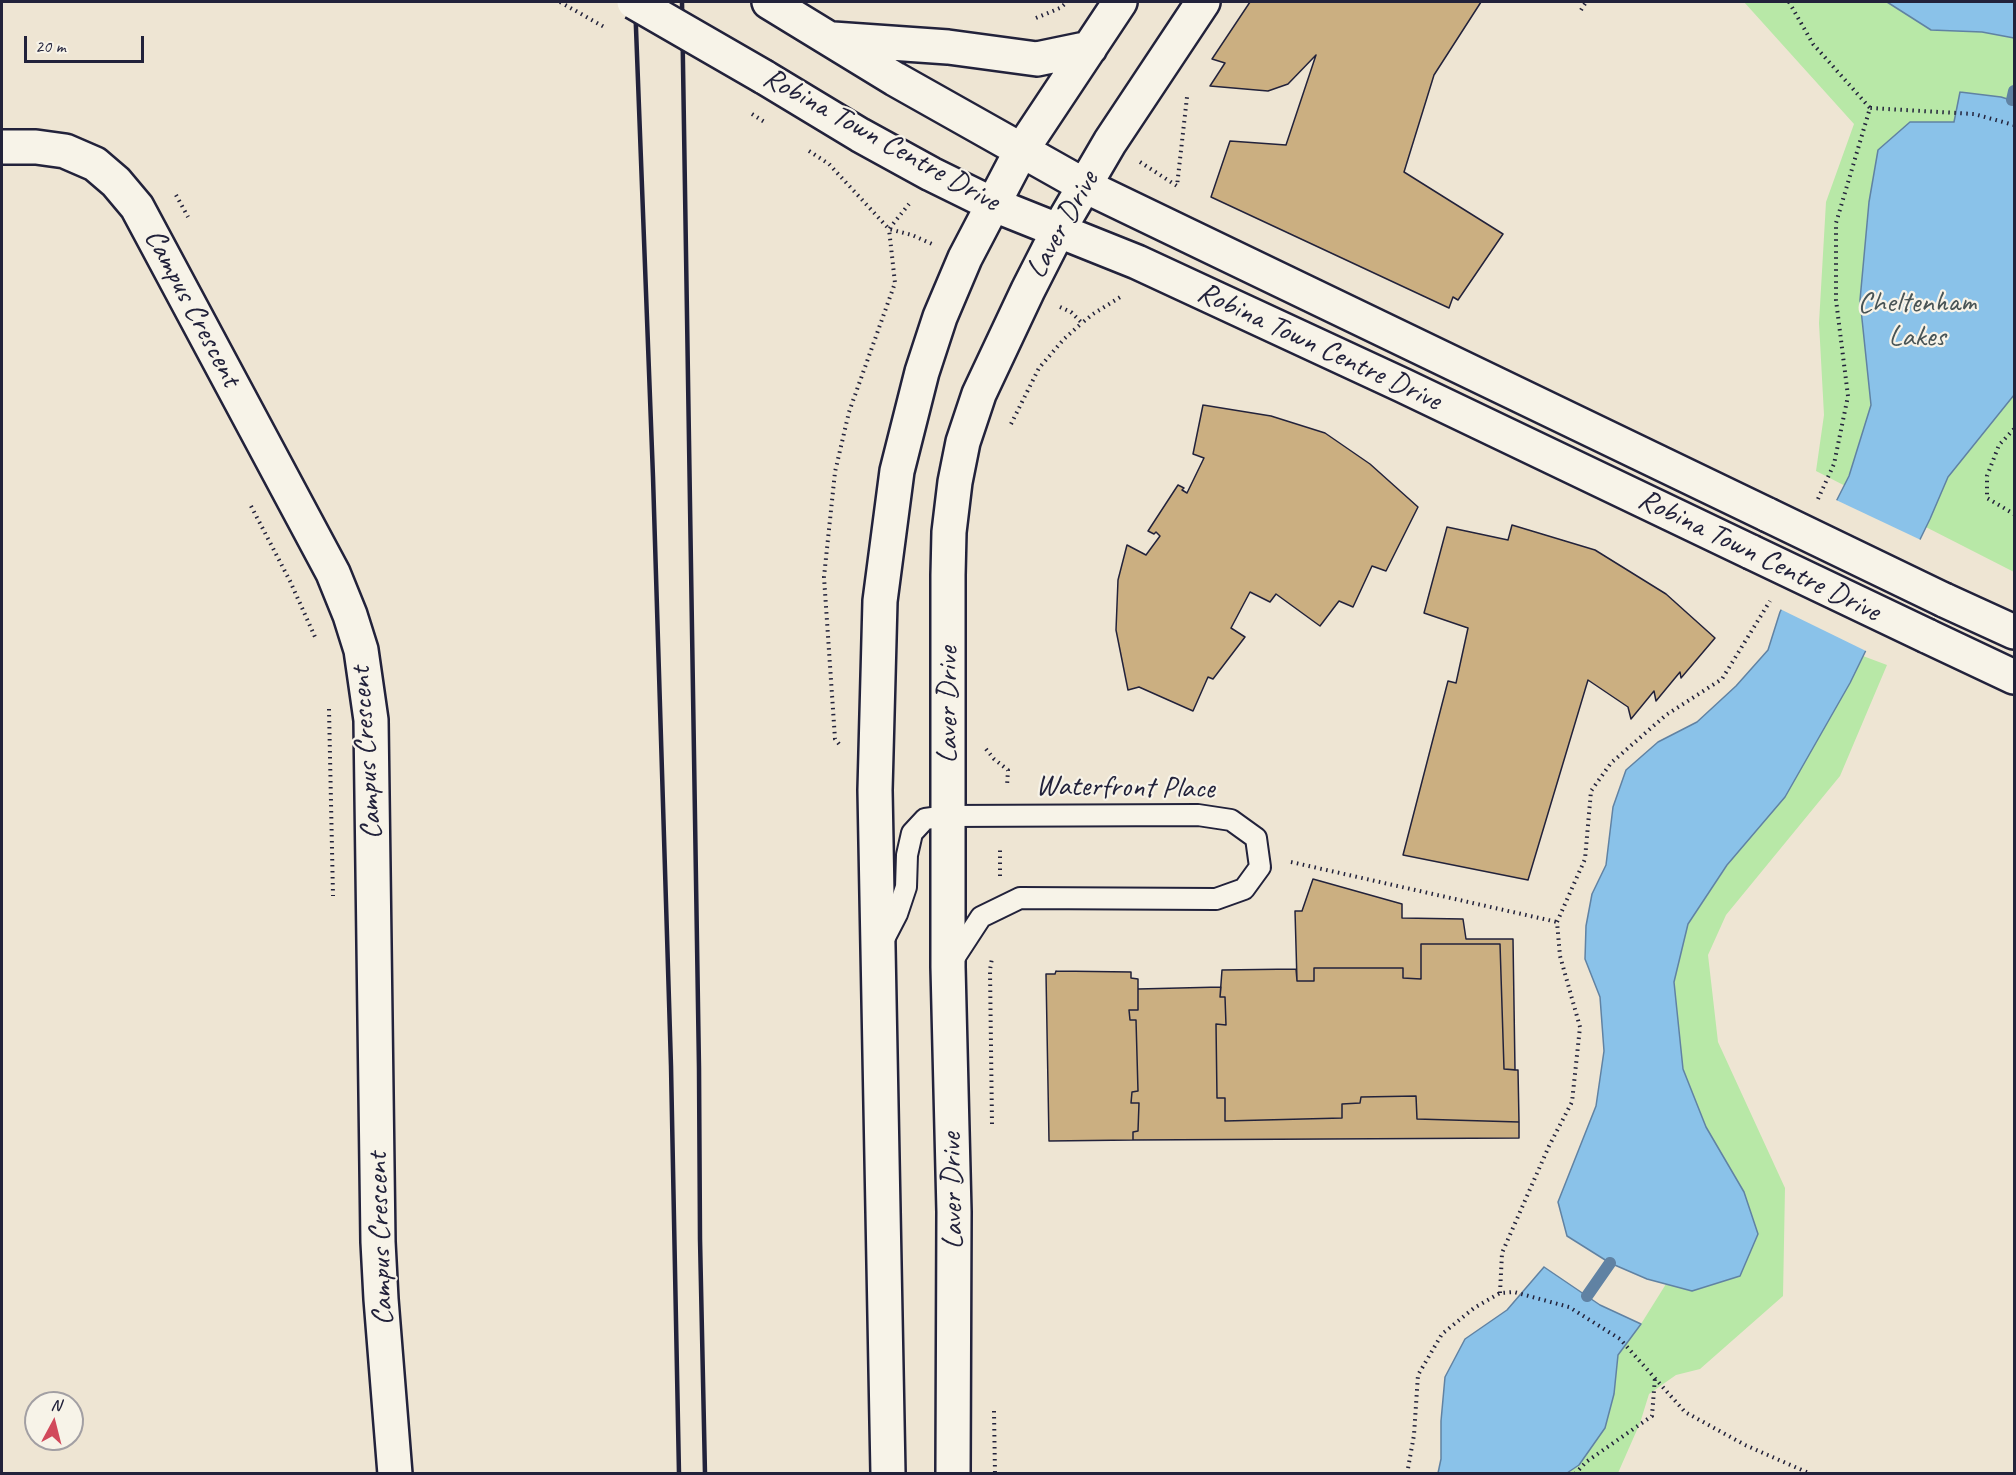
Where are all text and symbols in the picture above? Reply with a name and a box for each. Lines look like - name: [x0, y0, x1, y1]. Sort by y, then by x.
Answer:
- scale bar: [27, 24, 147, 62]
- text: 20 m: [35, 35, 66, 57]
- street label: Robina Town Centre Drive: [756, 60, 1006, 220]
- street label: Laver Drive: [1019, 165, 1107, 285]
- street label: Campus Crescent: [135, 223, 249, 393]
- street label: Robina Town Centre Drive: [1191, 275, 1447, 419]
- park label: Cheltenham Lakes: [1858, 285, 1976, 356]
- street label: Robina Town Centre Drive: [1632, 482, 1886, 630]
- street label: Laver Drive: [930, 647, 966, 763]
- street label: Campus Crescent: [343, 665, 391, 841]
- street label: Waterfront Place: [1035, 768, 1215, 808]
- street label: Laver Drive: [934, 1132, 972, 1250]
- street label: Campus Crescent: [360, 1152, 402, 1326]
- north arrow: [24, 1391, 84, 1451]
- text: N: [50, 1395, 62, 1416]

